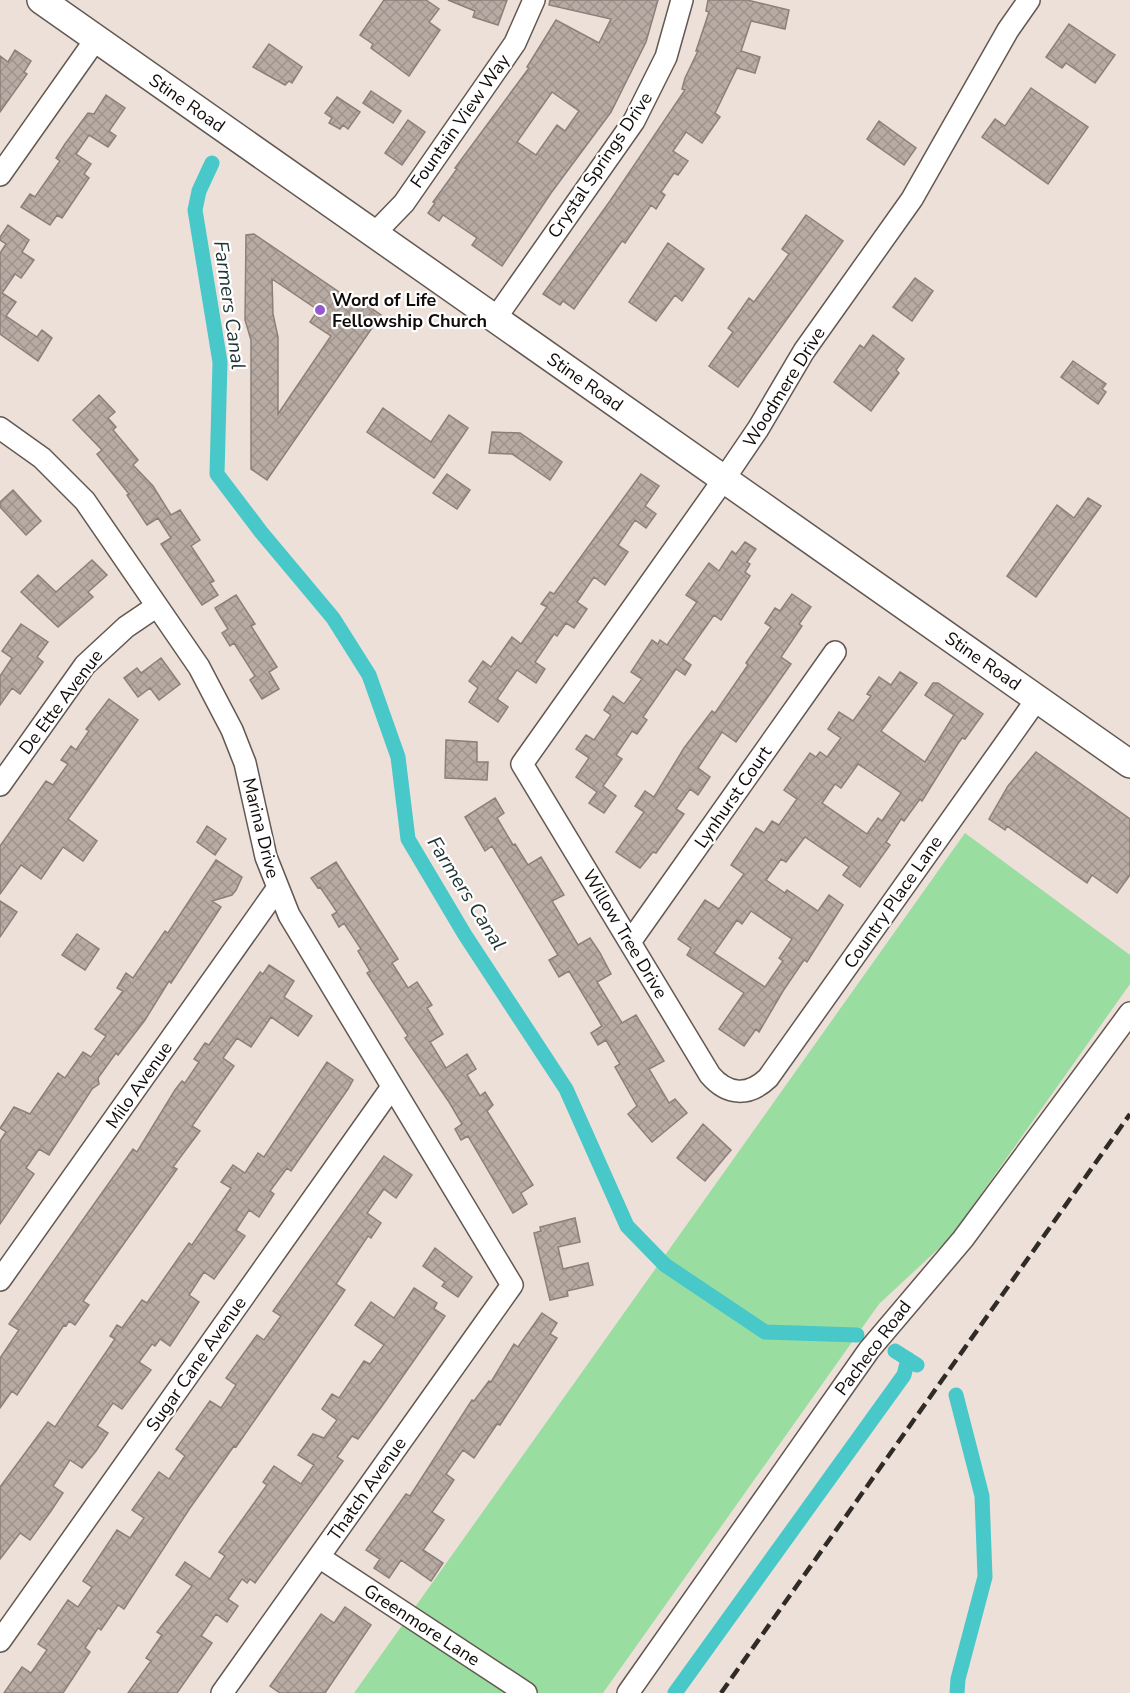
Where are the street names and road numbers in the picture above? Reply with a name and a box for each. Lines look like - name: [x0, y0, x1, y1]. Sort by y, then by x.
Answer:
- street label: Fountain View Way: [405, 49, 516, 193]
- street label: Stine Road: [144, 68, 230, 138]
- street label: Crystal Springs Drive: [542, 87, 658, 243]
- street label: Woodmere Drive: [737, 322, 831, 452]
- street label: Stine Road: [542, 347, 628, 417]
- street label: Stine Road: [940, 626, 1026, 696]
- street label: De Ette Avenue: [14, 645, 108, 759]
- street label: Lynhurst Court: [689, 741, 777, 853]
- street label: Marina Drive: [237, 775, 285, 881]
- street label: Country Place Lane: [838, 831, 948, 973]
- street label: Willow Tree Drive: [577, 865, 673, 1003]
- street label: Milo Avenue: [100, 1037, 178, 1133]
- street label: Sugar Cane Avenue: [140, 1292, 252, 1436]
- street label: Pacheco Road: [829, 1296, 917, 1400]
- street label: Thatch Avenue: [322, 1432, 412, 1546]
- street label: Greenmore Lane: [359, 1578, 485, 1672]

